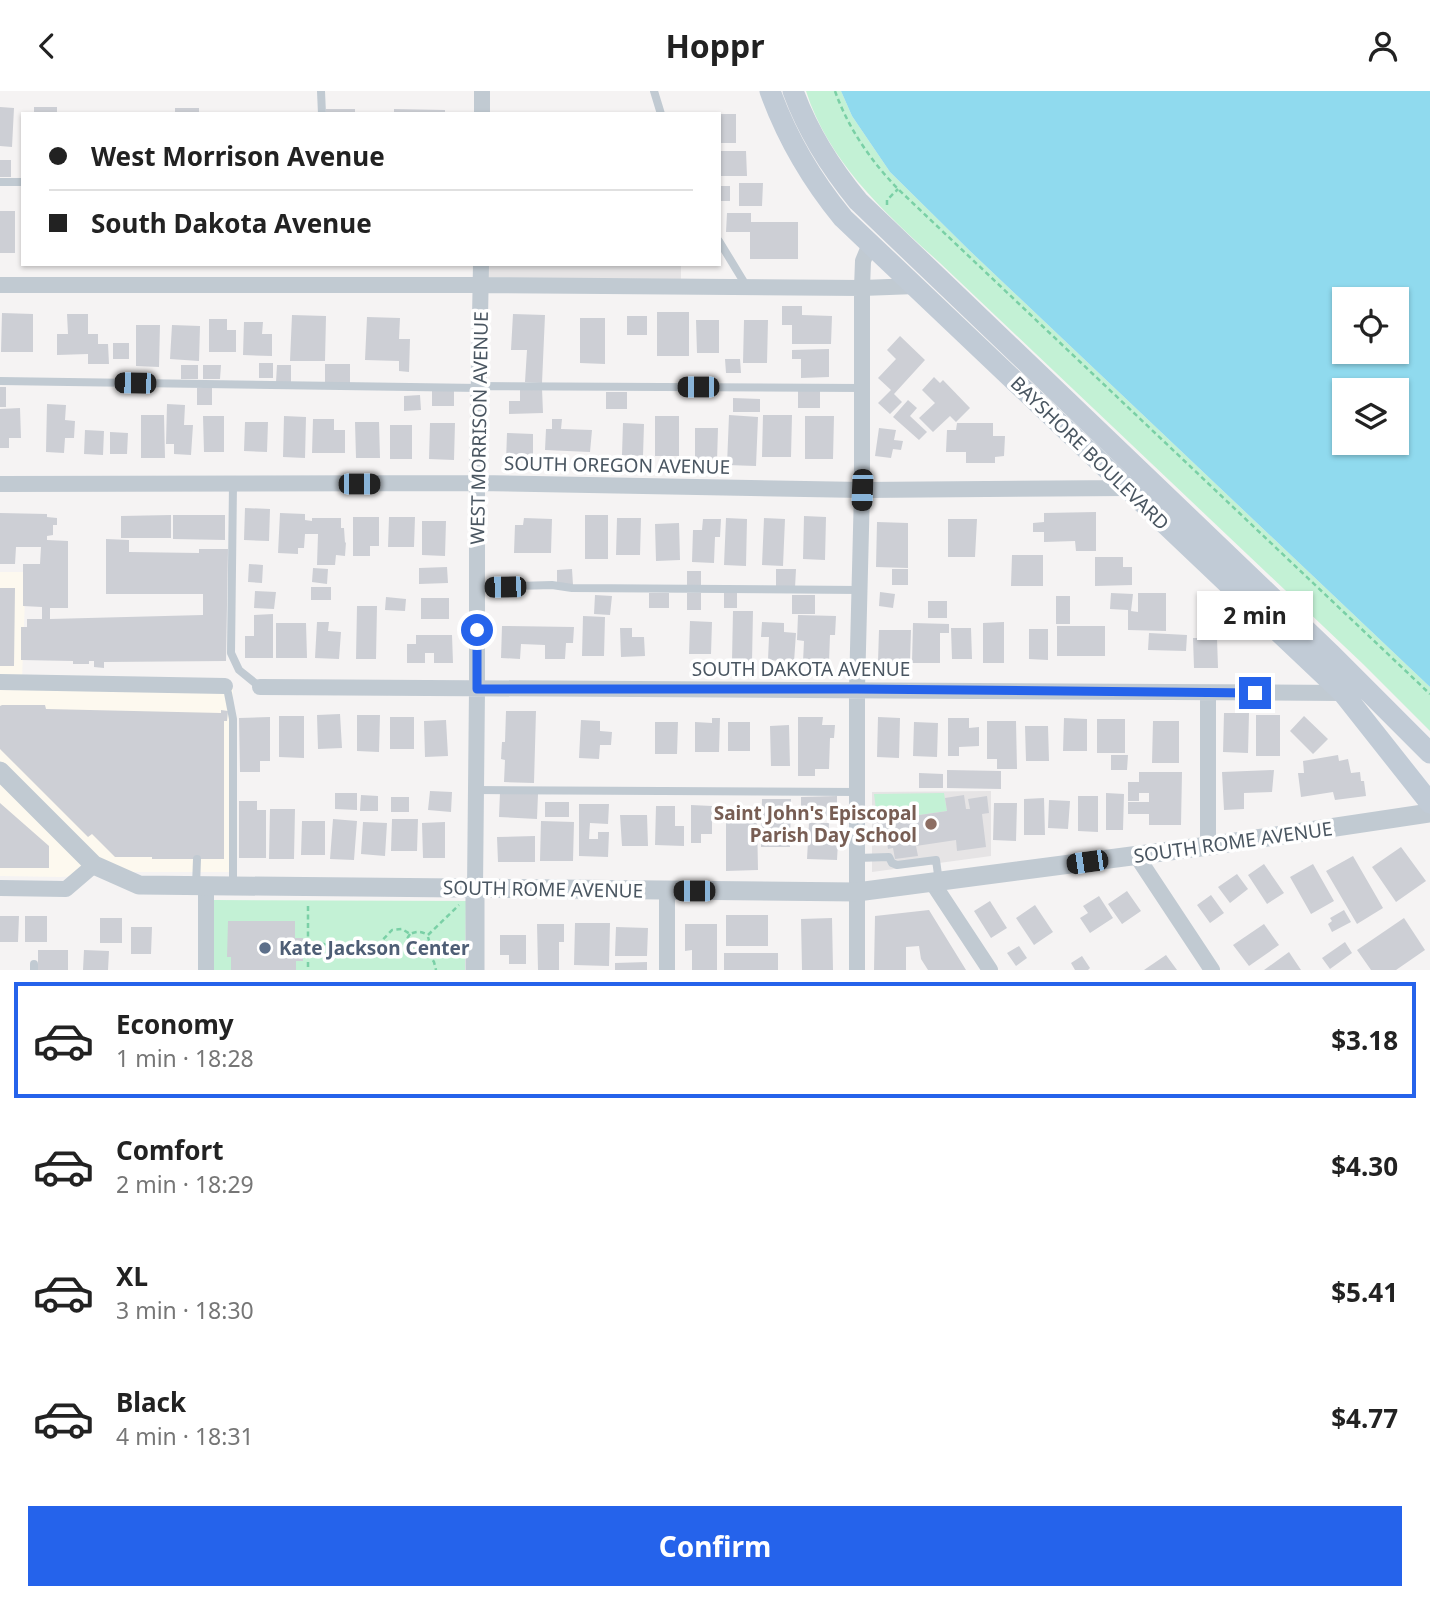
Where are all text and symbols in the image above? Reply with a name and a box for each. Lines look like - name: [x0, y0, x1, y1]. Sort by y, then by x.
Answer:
- text: Hoppr: [665, 24, 765, 67]
- icon: back: [28, 27, 66, 65]
- icon: person: [1364, 27, 1402, 65]
- text: West Morrison Avenue: [91, 138, 385, 174]
- text: South Dakota Avenue: [91, 205, 372, 241]
- map controls: [1332, 287, 1409, 455]
- button: locate: [1332, 287, 1409, 364]
- street label: WEST MORRISON AVENUE: [464, 311, 494, 545]
- street label: BAYSHORE BOULEVARD: [1005, 370, 1175, 536]
- car: [114, 372, 157, 394]
- car: [678, 377, 720, 398]
- button: layers: [1332, 378, 1409, 455]
- street label: SOUTH OREGON AVENUE: [504, 450, 730, 480]
- car: [851, 469, 874, 511]
- car: [339, 474, 381, 495]
- car: [484, 576, 527, 598]
- callout: 2 min: [1197, 591, 1313, 641]
- text: 2 min: [1223, 599, 1287, 631]
- route start: [461, 614, 493, 646]
- street label: SOUTH DAKOTA AVENUE: [692, 656, 910, 682]
- route end: [1239, 677, 1271, 709]
- place label: Saint John's Episcopal Parish Day School: [714, 800, 917, 848]
- street label: SOUTH ROME AVENUE: [1132, 815, 1334, 869]
- marker: Saint John's Episcopal Parish Day School: [923, 816, 939, 832]
- car: [1065, 849, 1110, 875]
- street label: SOUTH ROME AVENUE: [443, 874, 643, 904]
- car: [674, 881, 716, 902]
- place label: Kate Jackson Center: [279, 935, 470, 961]
- marker: Kate Jackson Center: [257, 940, 273, 956]
- text: Economy: [116, 1006, 234, 1042]
- icon: car: [32, 1009, 95, 1072]
- text: $3.18: [1331, 1022, 1398, 1058]
- text: 1 min · 18:28: [116, 1042, 254, 1074]
- text: Comfort: [116, 1132, 224, 1168]
- icon: car: [32, 1135, 95, 1198]
- text: $4.30: [1331, 1148, 1398, 1184]
- text: 2 min · 18:29: [116, 1168, 254, 1200]
- text: XL: [116, 1258, 148, 1294]
- icon: car: [32, 1261, 95, 1324]
- text: $5.41: [1331, 1274, 1398, 1310]
- text: 3 min · 18:30: [116, 1294, 254, 1326]
- text: Black: [116, 1384, 186, 1420]
- icon: car: [32, 1387, 95, 1450]
- text: $4.77: [1331, 1400, 1398, 1436]
- text: 4 min · 18:31: [116, 1420, 254, 1452]
- button: Confirm: [28, 1506, 1402, 1586]

